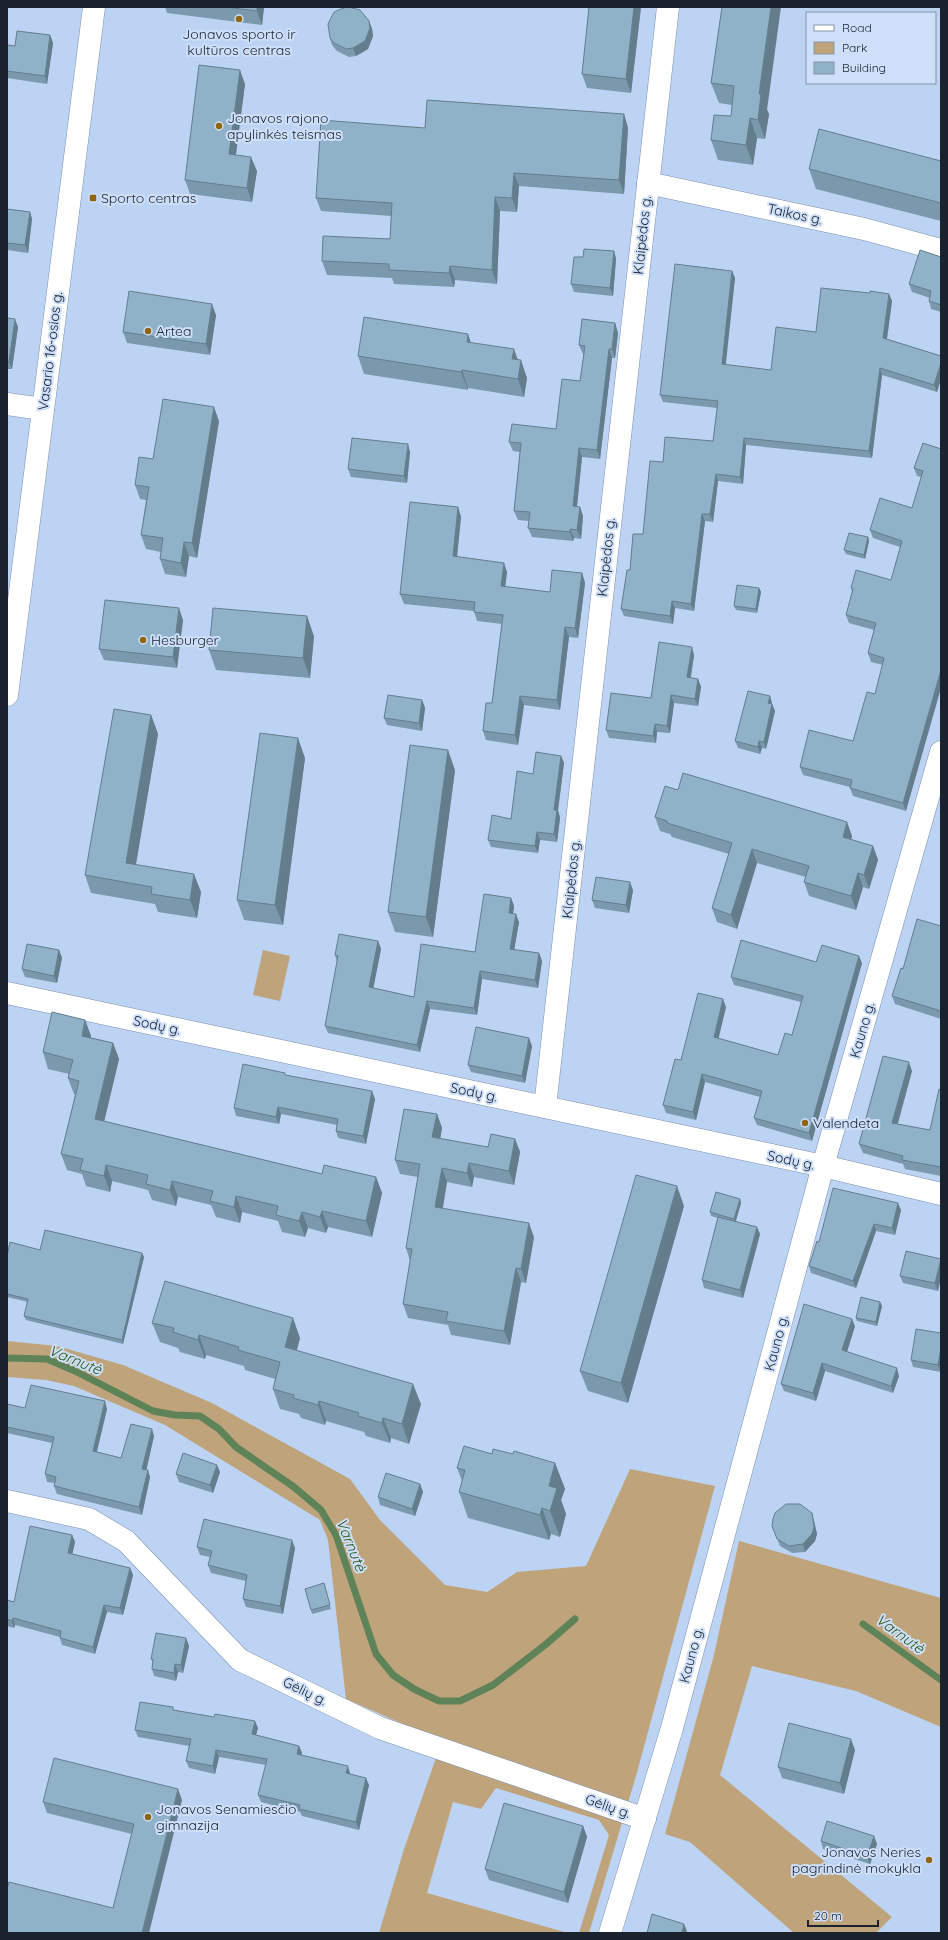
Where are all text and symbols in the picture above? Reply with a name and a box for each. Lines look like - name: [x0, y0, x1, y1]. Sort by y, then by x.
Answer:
- legend: [806, 12, 936, 84]
- marker: Jonavos sporto ir kultūros centras: [234, 14, 244, 24]
- text: Road: [842, 20, 872, 35]
- place label: Jonavos sporto ir kultūros centras: [182, 25, 296, 59]
- text: Park: [842, 40, 867, 55]
- text: Building: [842, 60, 886, 75]
- place label: Jonavos rajono apylinkės teismas: [227, 109, 342, 143]
- marker: Jonavos rajono apylinkės teismas: [214, 121, 224, 131]
- place label: Sporto centras: [101, 189, 196, 207]
- marker: Sporto centras: [88, 193, 98, 203]
- street label: Klaipėdos g.: [629, 195, 655, 275]
- street label: Taikos g.: [766, 199, 824, 229]
- street label: Vasario 16-osios g.: [34, 290, 66, 412]
- place label: Artea: [156, 322, 192, 340]
- marker: Artea: [143, 326, 153, 336]
- street label: Klaipėdos g.: [593, 517, 619, 597]
- place label: Hesburger: [151, 631, 220, 649]
- marker: Hesburger: [138, 635, 148, 645]
- street label: Klaipėdos g.: [558, 839, 584, 919]
- street label: Kauno g.: [845, 1000, 879, 1060]
- street label: Sodų g.: [132, 1011, 182, 1039]
- street label: Sodų g.: [449, 1078, 499, 1106]
- place label: Valendeta: [813, 1114, 879, 1132]
- marker: Valendeta: [800, 1118, 810, 1128]
- street label: Sodų g.: [766, 1146, 816, 1174]
- street label: Kauno g.: [760, 1313, 792, 1373]
- water label: Varnutė: [46, 1340, 105, 1379]
- water label: Varnutė: [332, 1516, 371, 1575]
- water label: Varnutė: [872, 1610, 929, 1658]
- street label: Kauno g.: [675, 1625, 707, 1685]
- street label: Gėlių g.: [280, 1673, 330, 1709]
- street label: Gėlių g.: [583, 1790, 633, 1822]
- place label: Jonavos Senamiesčio gimnazija: [156, 1800, 296, 1834]
- marker: Jonavos Senamiesčio gimnazija: [143, 1812, 153, 1822]
- place label: Jonavos Neries pagrindinė mokykla: [792, 1843, 921, 1877]
- marker: Jonavos Neries pagrindinė mokykla: [924, 1855, 934, 1865]
- scale bar: [808, 1902, 878, 1928]
- text: 20 m: [814, 1908, 842, 1923]

